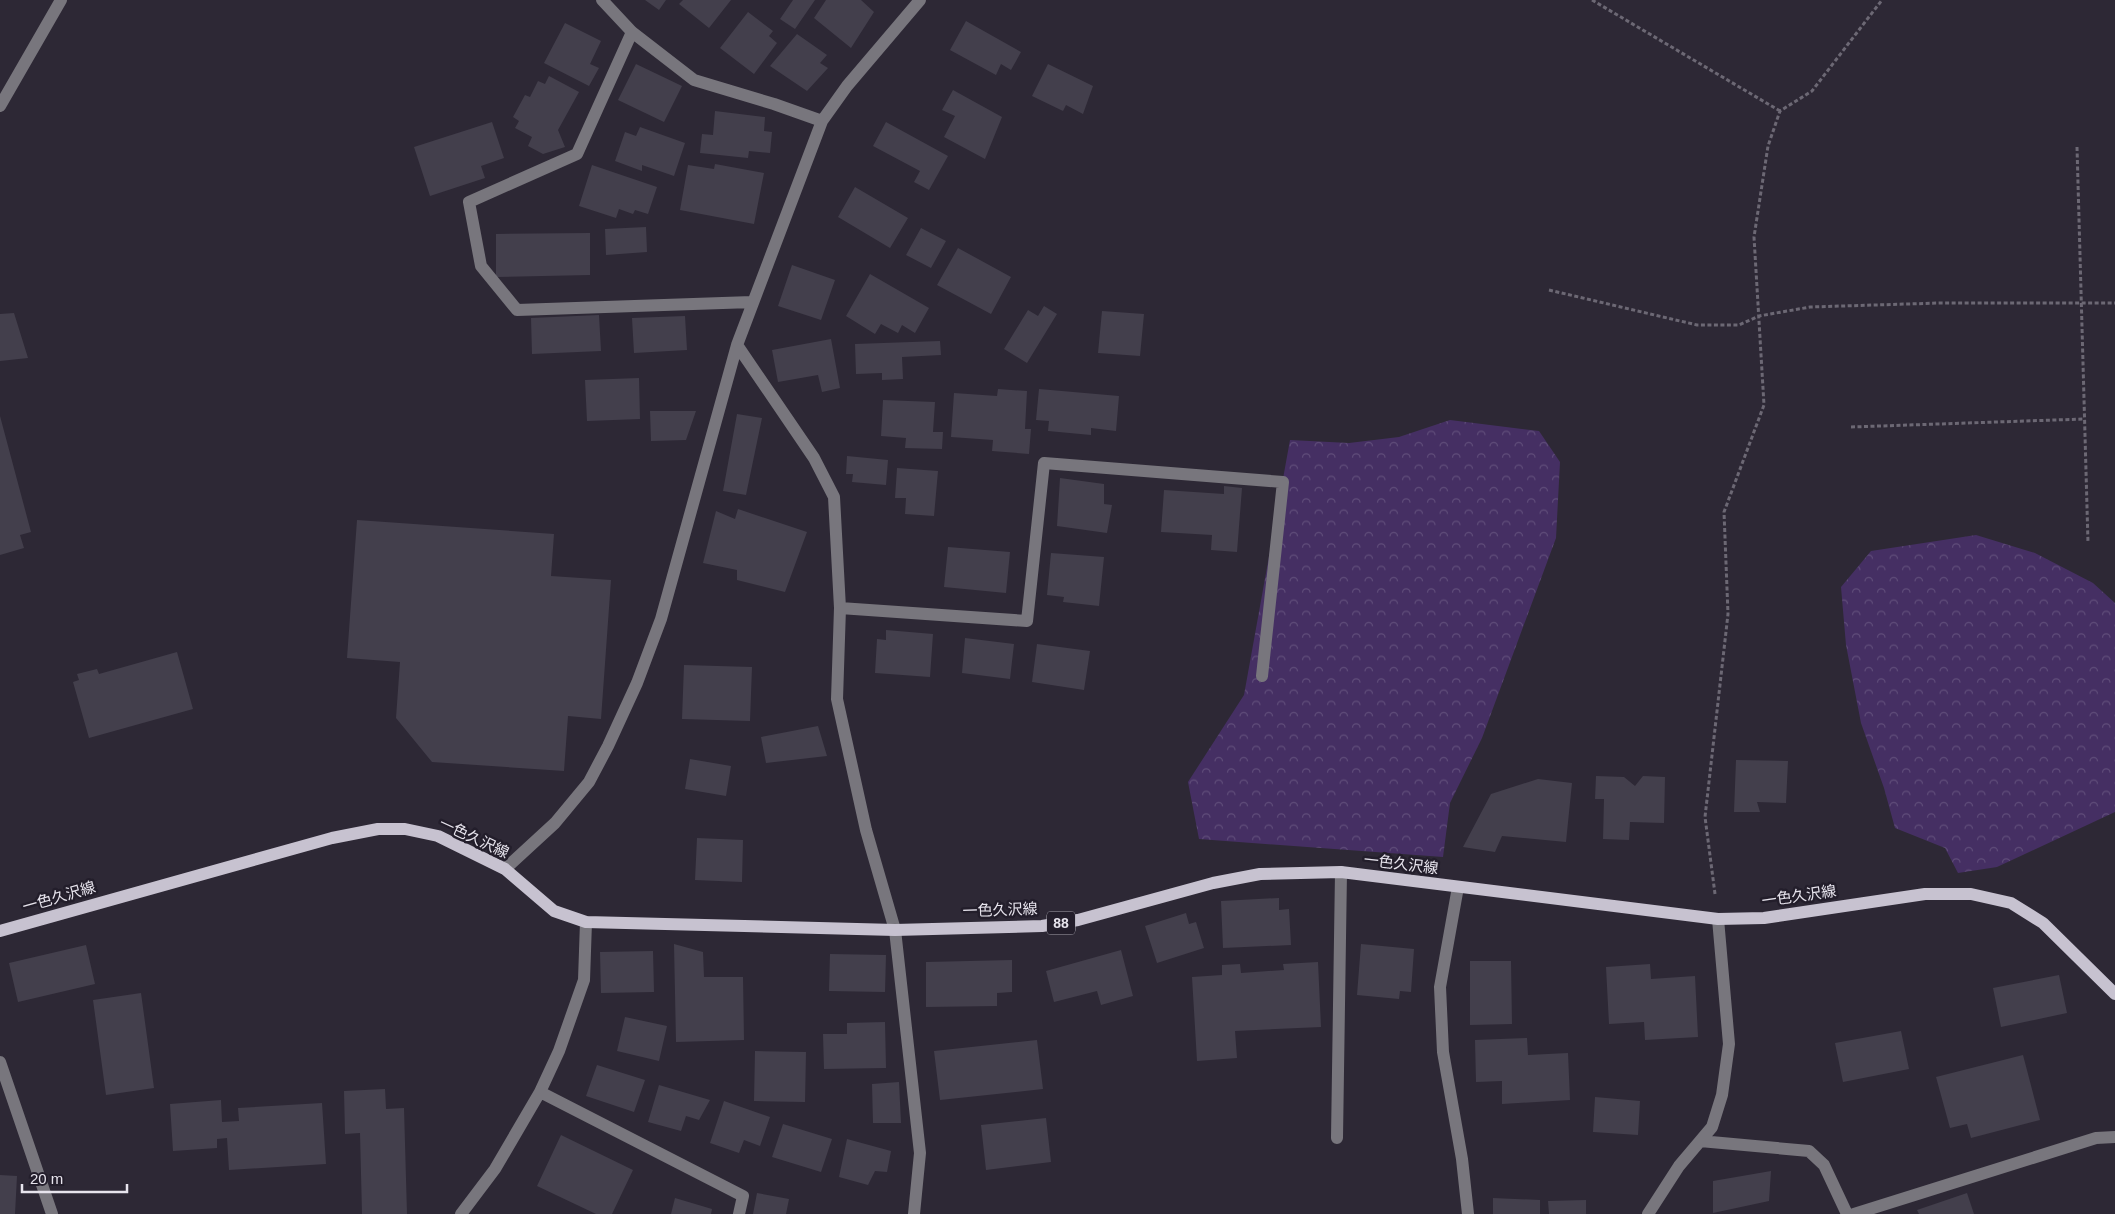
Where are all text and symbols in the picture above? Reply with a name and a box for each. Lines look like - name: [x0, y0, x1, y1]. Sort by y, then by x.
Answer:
- street label: 一色久沢線: [437, 814, 512, 861]
- street label: 一色久沢線: [1363, 850, 1439, 877]
- street label: 一色久沢線: [20, 878, 97, 915]
- street label: 一色久沢線: [1761, 882, 1837, 909]
- street label: 一色久沢線: [962, 900, 1038, 919]
- road number: 88: [1047, 911, 1075, 934]
- scale bar: [22, 1162, 128, 1194]
- text: 20 m: [30, 1170, 63, 1187]

